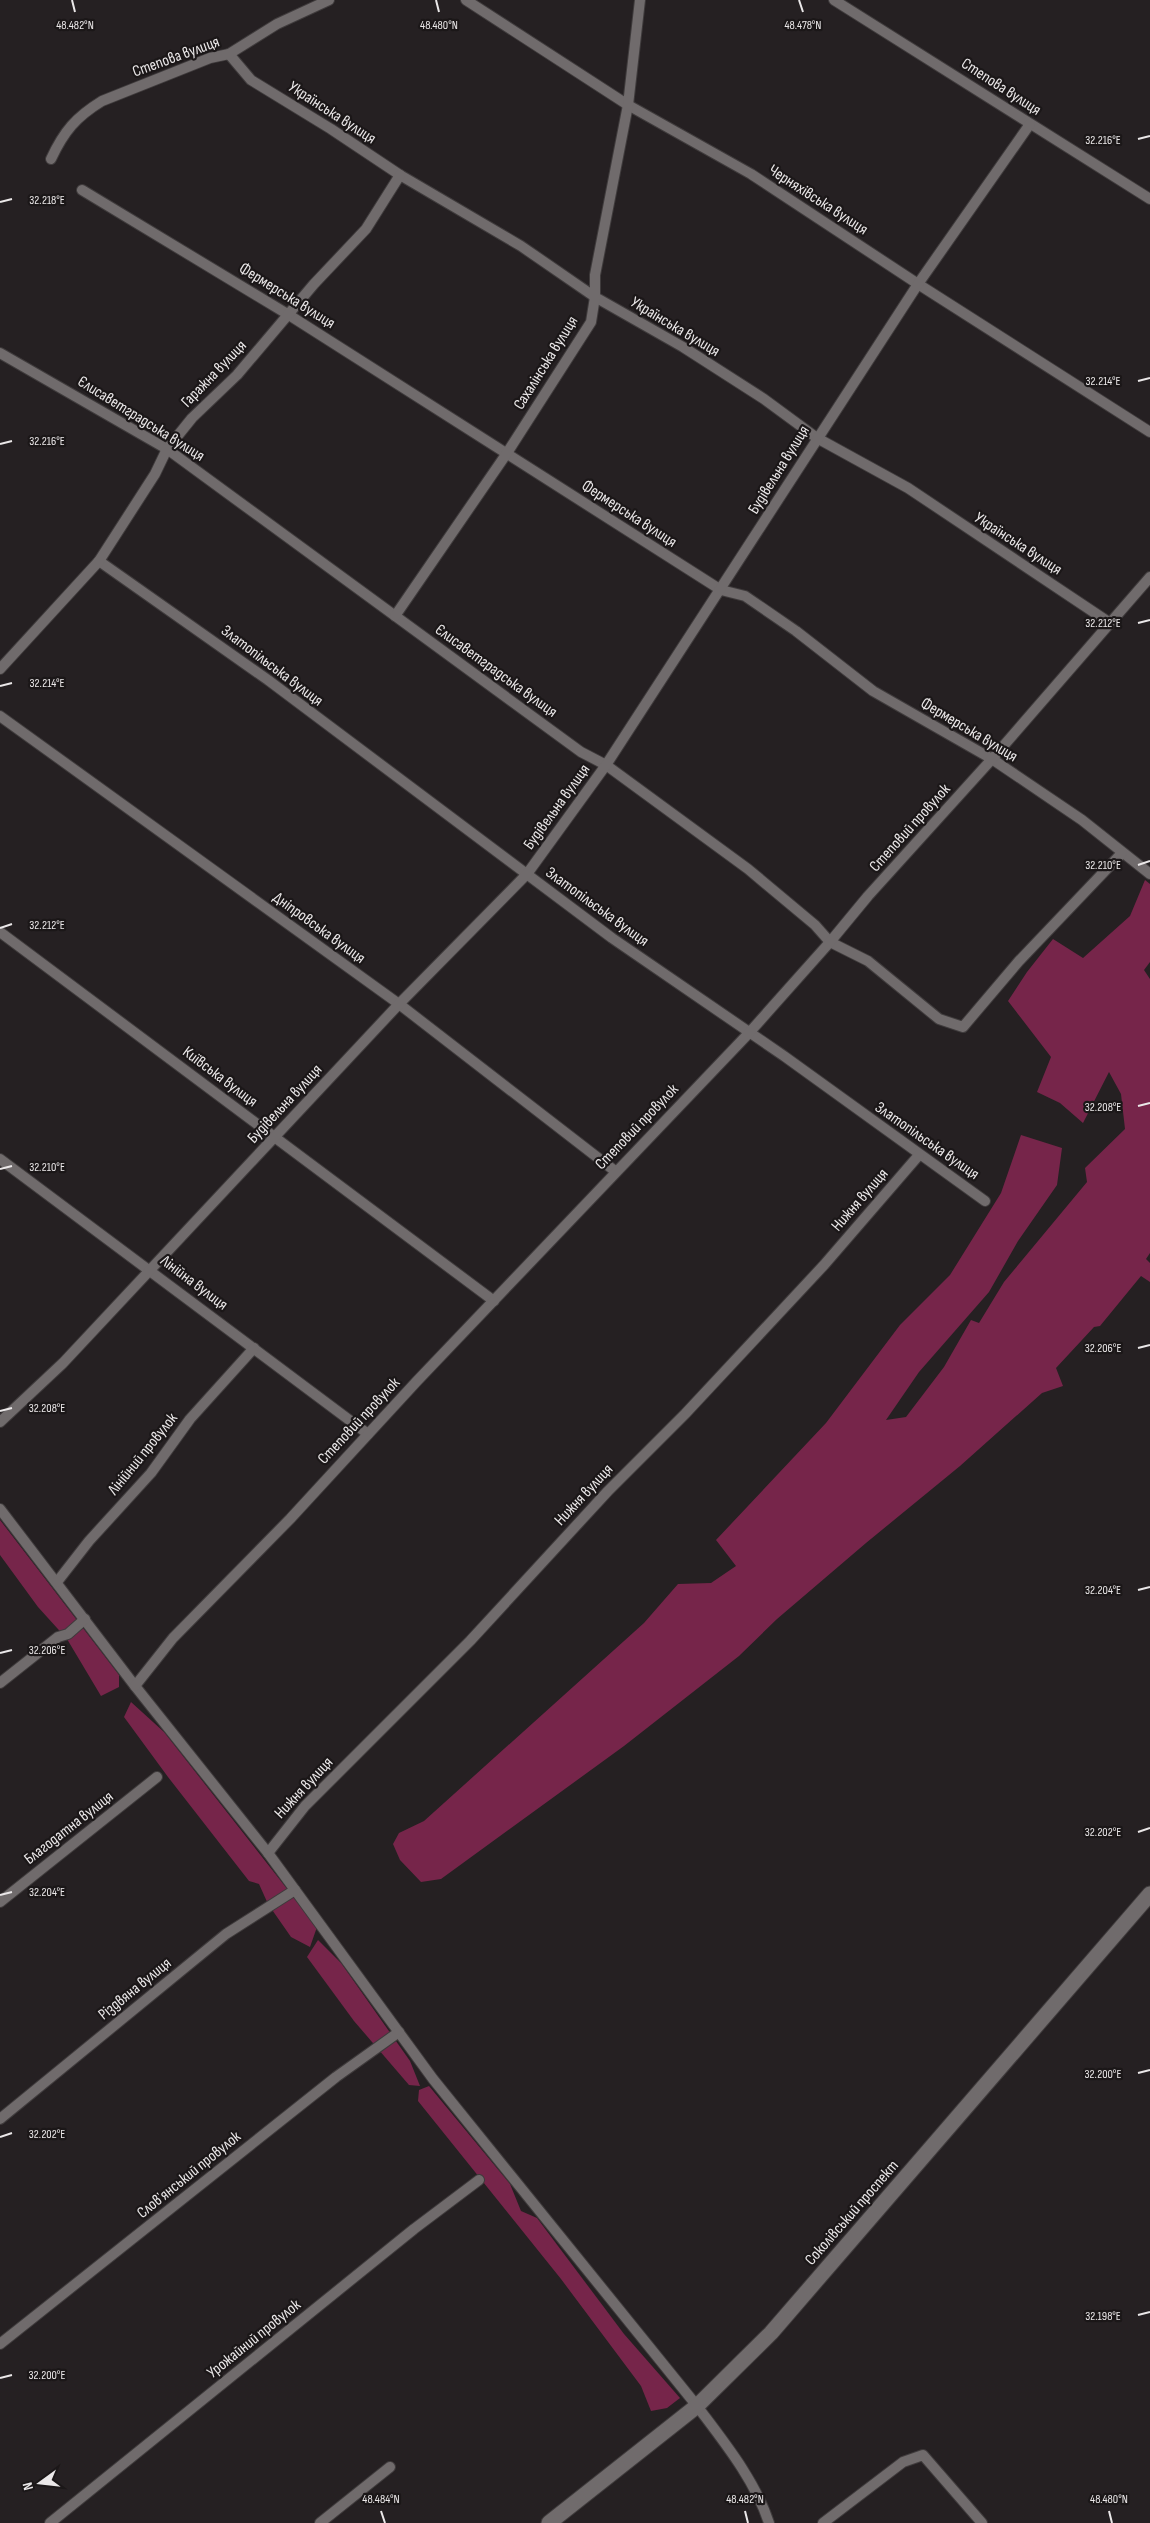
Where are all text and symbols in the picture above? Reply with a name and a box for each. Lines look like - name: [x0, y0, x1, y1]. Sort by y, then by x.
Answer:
- text: 48.482°N: [56, 18, 94, 33]
- text: 48.480°N: [420, 18, 458, 33]
- text: 48.478°N: [785, 18, 821, 33]
- street label: Степова вулиця: [130, 32, 222, 82]
- street label: Степова вулиця: [958, 54, 1044, 120]
- street label: Українська вулиця: [285, 78, 379, 148]
- text: 32.216°E: [1085, 133, 1121, 148]
- street label: Черняхівська вулиця: [765, 161, 871, 239]
- text: 32.218°E: [29, 193, 65, 208]
- street label: Фермерська вулиця: [236, 259, 338, 333]
- street label: Українська вулиця: [627, 293, 723, 361]
- street label: Сахалінська вулиця: [510, 313, 582, 413]
- street label: Гаражна вулиця: [177, 337, 251, 411]
- street label: Єлисаветградська вулиця: [74, 372, 208, 466]
- text: 32.214°E: [1086, 374, 1121, 389]
- street label: Будівельна вулиця: [744, 422, 814, 518]
- text: 32.216°E: [29, 434, 65, 449]
- street label: Фермерська вулиця: [578, 476, 680, 552]
- street label: Українська вулиця: [971, 509, 1065, 579]
- text: 32.212°E: [1085, 616, 1121, 631]
- street label: Єлисаветградська вулиця: [431, 620, 561, 722]
- street label: Златопільська вулиця: [217, 621, 327, 711]
- text: 32.214°E: [30, 676, 65, 691]
- street label: Фермерська вулиця: [917, 694, 1021, 766]
- street label: Будівельна вулиця: [520, 761, 594, 853]
- street label: Степовий провулок: [866, 779, 955, 876]
- text: 32.210°E: [1085, 858, 1121, 873]
- street label: Златопільська вулиця: [542, 863, 652, 951]
- street label: Дніпровська вулиця: [269, 888, 369, 968]
- text: 32.212°E: [29, 918, 65, 933]
- street label: Київська вулиця: [179, 1043, 261, 1111]
- street label: Будівельна вулиця: [244, 1061, 326, 1147]
- street label: Степовий провулок: [591, 1080, 683, 1174]
- street label: Златопільська вулиця: [871, 1098, 983, 1184]
- text: 32.208°E: [1085, 1100, 1121, 1115]
- text: 32.210°E: [29, 1160, 65, 1175]
- street label: Нижня вулиця: [828, 1165, 892, 1235]
- street label: Лінійна вулиця: [156, 1251, 231, 1315]
- text: 32.206°E: [1085, 1341, 1121, 1356]
- street label: Степовий провулок: [314, 1373, 405, 1468]
- text: 32.208°E: [29, 1401, 65, 1416]
- street label: Лінійний провулок: [104, 1408, 182, 1500]
- street label: Нижня вулиця: [551, 1460, 617, 1530]
- text: 32.204°E: [1085, 1583, 1121, 1598]
- text: 32.206°E: [29, 1643, 65, 1658]
- street label: Нижня вулиця: [271, 1753, 337, 1823]
- street label: Благодатна вулиця: [21, 1787, 117, 1869]
- text: 32.202°E: [1085, 1825, 1121, 1840]
- text: 32.204°E: [29, 1885, 65, 1900]
- street label: Різдвяна вулиця: [95, 1954, 175, 2024]
- text: 32.200°E: [1085, 2067, 1121, 2082]
- text: 32.202°E: [29, 2127, 65, 2142]
- street label: Словʼянський провулок: [133, 2127, 245, 2223]
- street label: Соколівський проспект: [801, 2157, 903, 2269]
- street label: Урожайний провулок: [204, 2295, 305, 2382]
- text: 32.198°E: [1085, 2309, 1121, 2324]
- text: 32.200°E: [29, 2368, 65, 2383]
- north arrow: [15, 2458, 65, 2508]
- text: N: [19, 2480, 37, 2492]
- text: 48.484°N: [362, 2492, 400, 2507]
- text: 48.482°N: [726, 2492, 764, 2507]
- text: 48.480°N: [1090, 2492, 1128, 2507]

